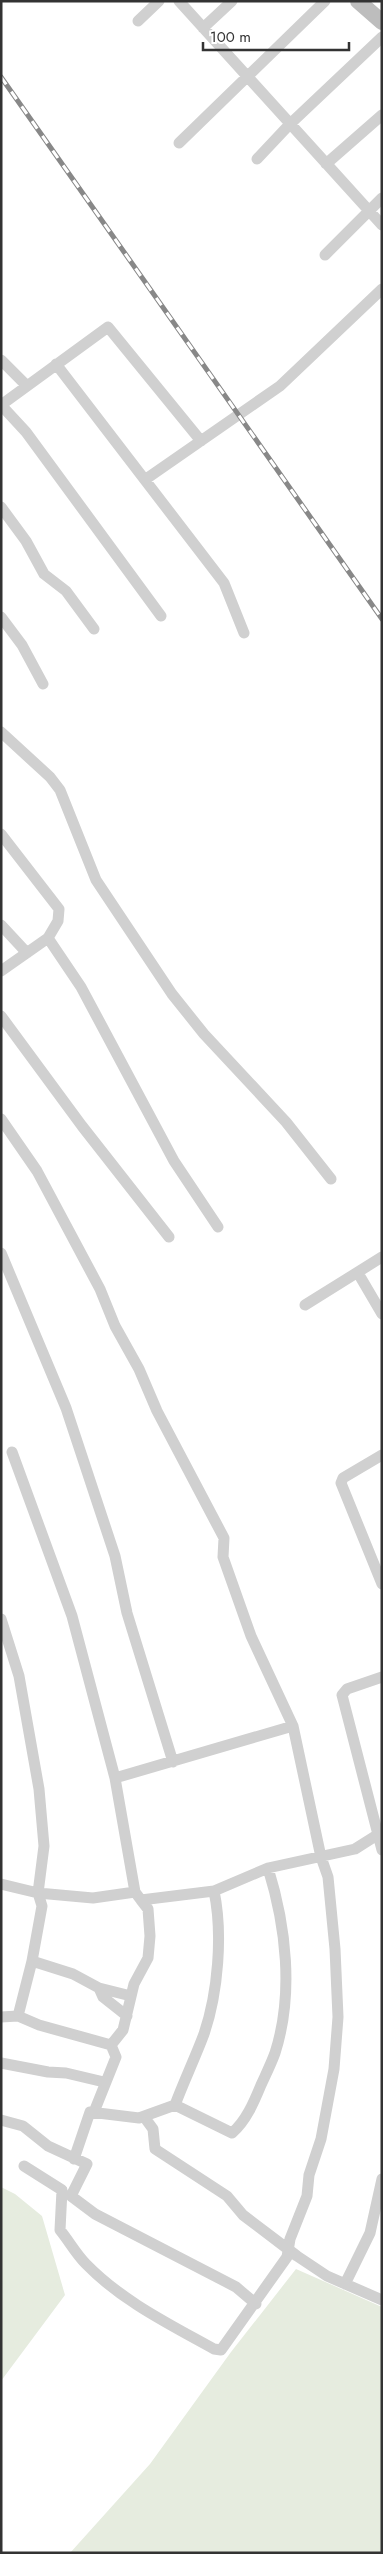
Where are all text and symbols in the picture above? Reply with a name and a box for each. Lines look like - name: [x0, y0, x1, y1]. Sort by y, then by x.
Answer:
- scale bar: [203, 20, 349, 52]
- text: 100 m: [210, 26, 251, 48]

